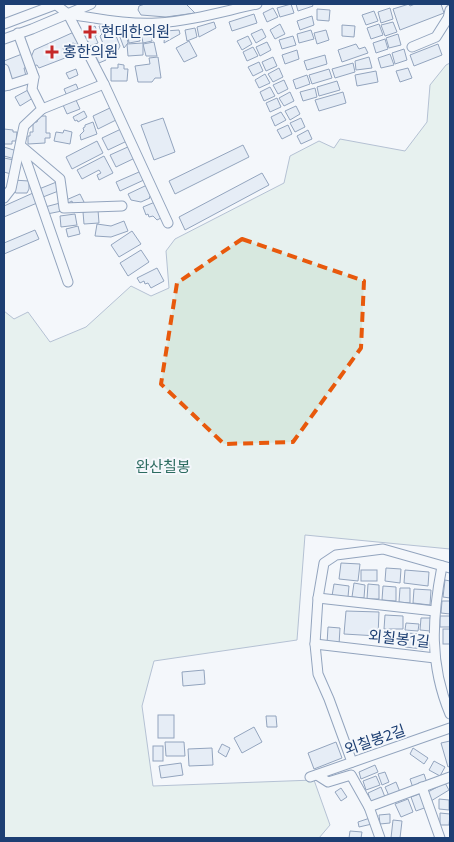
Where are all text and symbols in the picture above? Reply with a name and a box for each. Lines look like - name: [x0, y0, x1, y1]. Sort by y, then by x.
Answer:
- place label: 현대한의원: [101, 22, 170, 40]
- marker: 현대한의원: [83, 25, 97, 39]
- place label: 홍한의원: [63, 42, 118, 60]
- marker: 홍한의원: [45, 45, 59, 59]
- park label: 완산칠봉: [135, 457, 191, 475]
- street label: 외칠봉1길: [368, 626, 431, 650]
- street label: 외칠봉2길: [342, 720, 408, 758]

